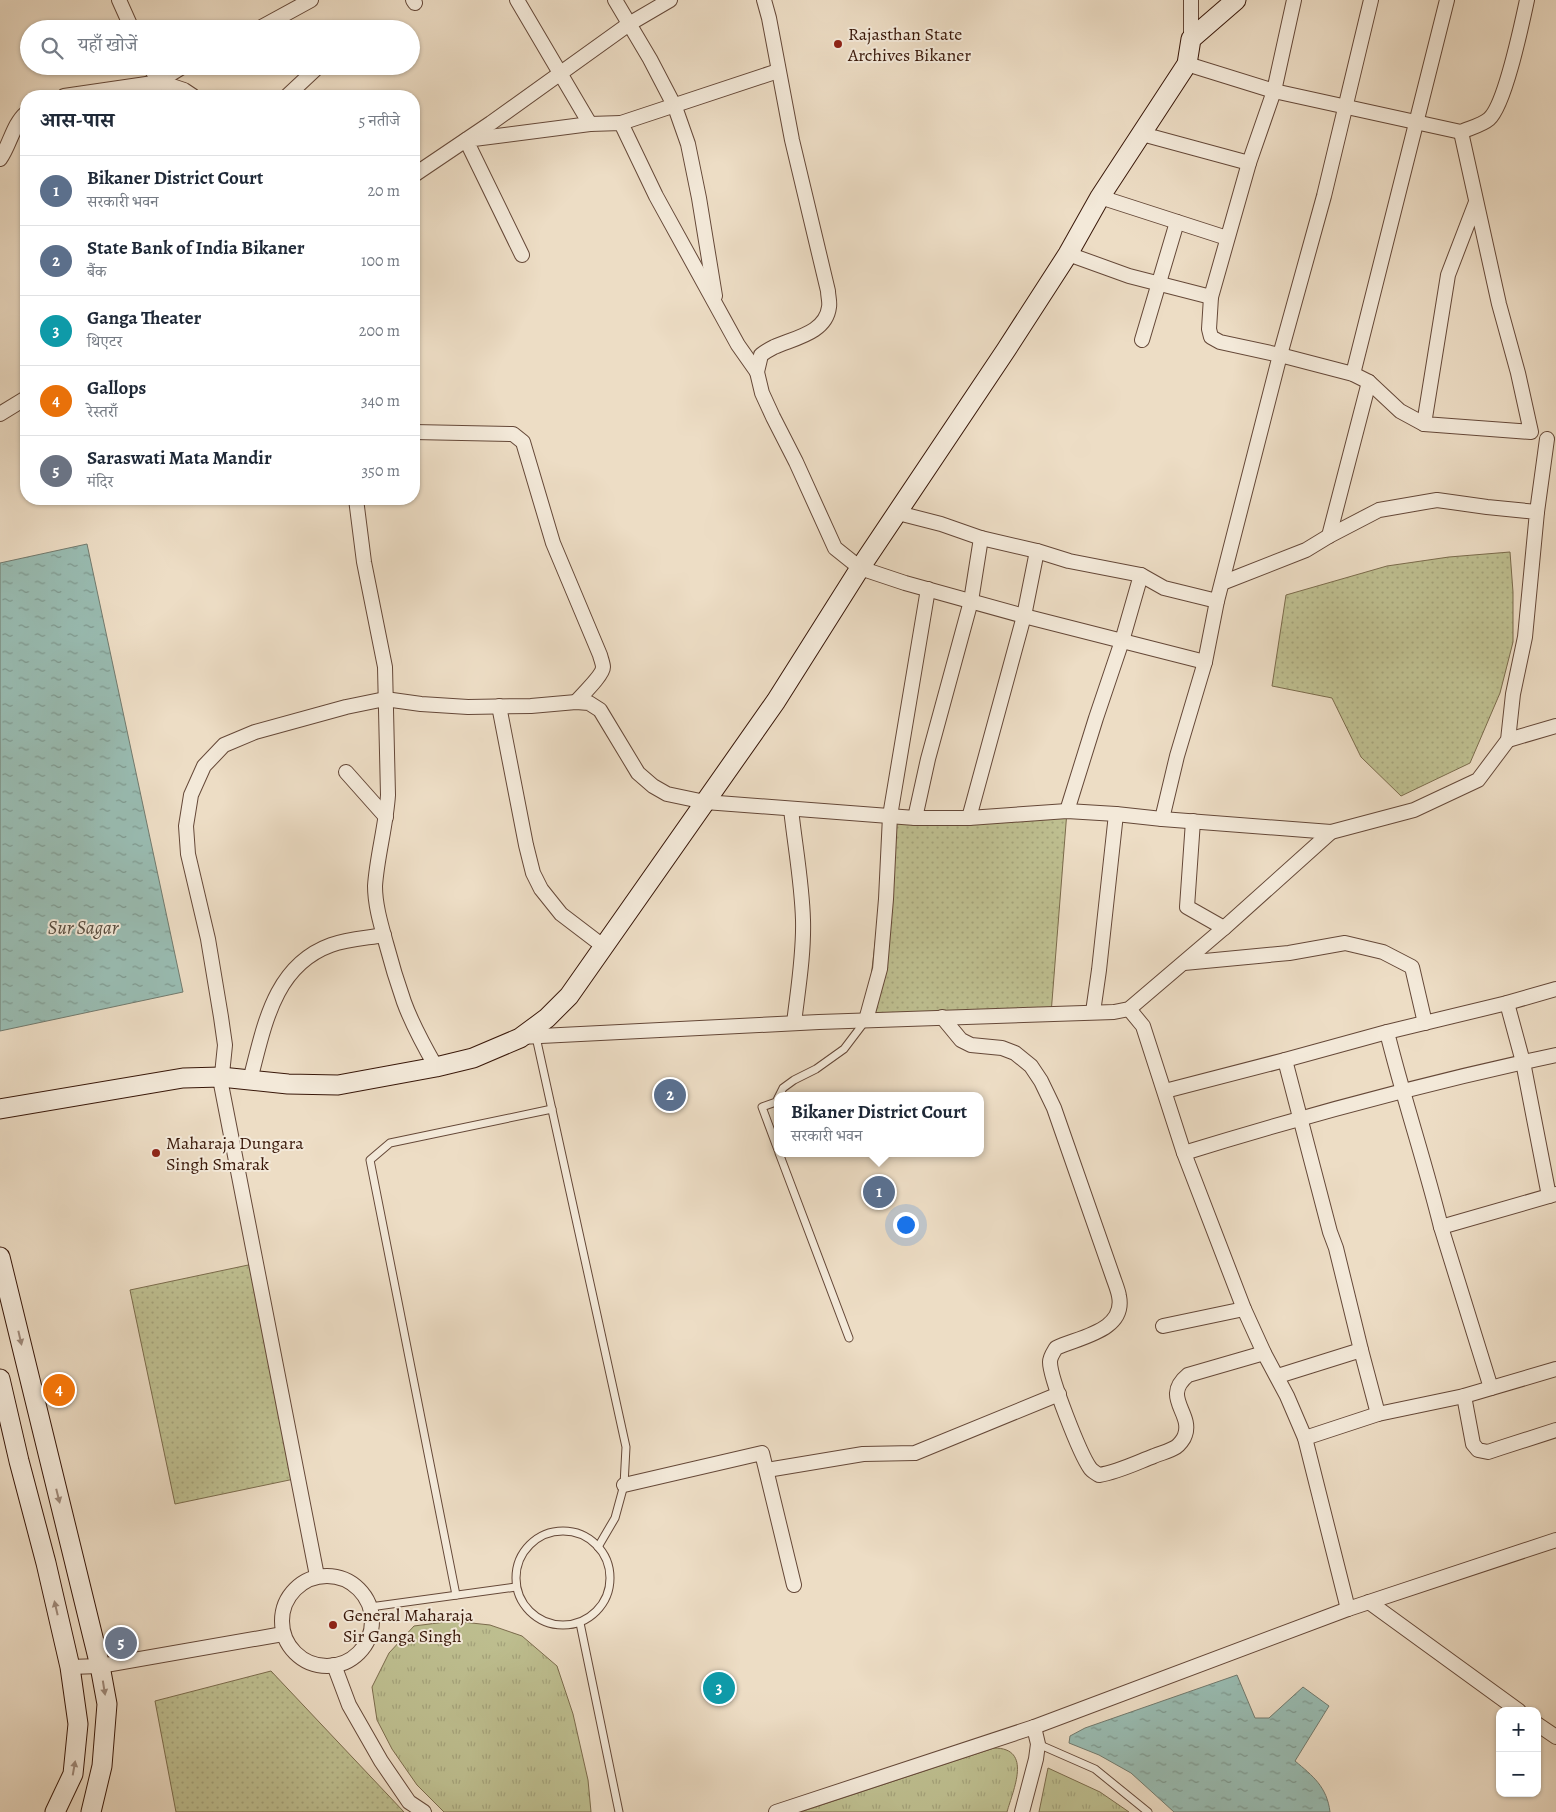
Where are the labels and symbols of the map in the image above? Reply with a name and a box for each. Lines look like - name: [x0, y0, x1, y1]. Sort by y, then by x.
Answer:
- place label: Rajasthan State Archives Bikaner: [847, 22, 971, 67]
- marker: Rajasthan State Archives Bikaner: [832, 38, 844, 50]
- water label: Sur Sagar: [48, 915, 120, 941]
- pin: 2: [654, 1076, 686, 1114]
- place label: Maharaja Dungara Singh Smarak: [166, 1131, 304, 1176]
- marker: Maharaja Dungara Singh Smarak: [150, 1147, 162, 1159]
- pin: 1: [863, 1173, 895, 1211]
- your location: [893, 1212, 919, 1238]
- one-way arrow: [16, 1331, 24, 1346]
- pin: 4: [43, 1371, 75, 1409]
- one-way arrow: [54, 1489, 62, 1504]
- one-way arrow: [52, 1600, 60, 1615]
- place label: General Maharaja Sir Ganga Singh: [343, 1603, 474, 1648]
- marker: General Maharaja Sir Ganga Singh: [327, 1619, 339, 1631]
- pin: 5: [105, 1624, 137, 1662]
- pin: 3: [703, 1669, 735, 1707]
- one-way arrow: [100, 1681, 108, 1697]
- one-way arrow: [70, 1760, 78, 1775]

